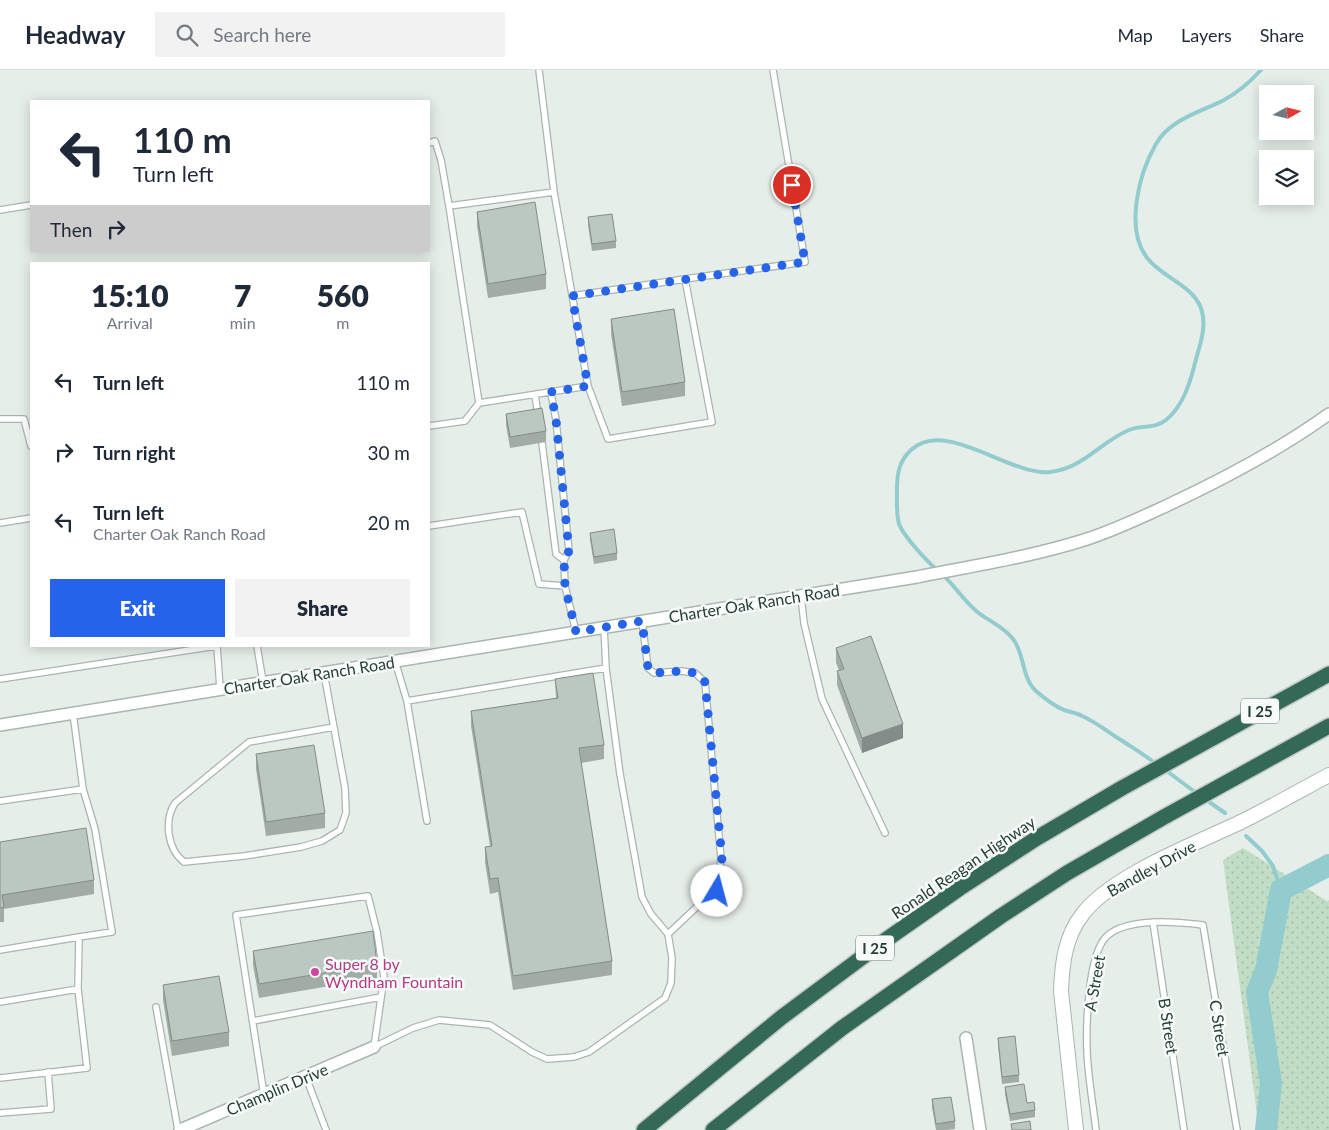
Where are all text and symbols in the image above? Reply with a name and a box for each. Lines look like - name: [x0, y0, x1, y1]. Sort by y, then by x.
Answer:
- search box: [155, 12, 505, 57]
- text: Headway: [25, 20, 125, 49]
- icon: search: [173, 21, 201, 49]
- text: Search here: [213, 23, 311, 46]
- text: Map: [1117, 24, 1153, 46]
- text: Layers: [1181, 24, 1232, 46]
- text: Share: [1260, 24, 1304, 46]
- north arrow: [1259, 85, 1314, 140]
- map controls: [1259, 85, 1314, 205]
- text: 110 m: [133, 118, 232, 160]
- icon: left: [50, 120, 115, 185]
- button: layers: [1259, 150, 1314, 205]
- text: Turn left: [133, 160, 214, 187]
- pin: [771, 164, 813, 206]
- icon: arrive: [778, 171, 806, 199]
- icon: right: [102, 215, 130, 243]
- text: Then: [50, 218, 92, 241]
- text: 15:10: [91, 277, 169, 313]
- text: 7: [234, 277, 251, 313]
- text: 560: [317, 277, 369, 313]
- text: Arrival: [107, 313, 153, 332]
- text: min: [230, 313, 256, 332]
- text: m: [336, 313, 349, 332]
- icon: left: [50, 368, 78, 396]
- text: Turn left: [93, 371, 164, 394]
- text: 110 m: [356, 371, 410, 394]
- icon: right: [50, 438, 78, 466]
- text: Turn right: [93, 441, 175, 464]
- text: 30 m: [367, 441, 410, 464]
- text: Turn left: [93, 501, 164, 524]
- icon: left: [50, 508, 78, 536]
- text: 20 m: [367, 511, 410, 534]
- text: Charter Oak Ranch Road: [93, 524, 266, 543]
- button: Exit: [50, 579, 225, 637]
- button: Share: [235, 579, 410, 637]
- street label: Charter Oak Ranch Road: [667, 580, 841, 626]
- street label: Charter Oak Ranch Road: [222, 652, 396, 698]
- road number: I 25: [1241, 698, 1279, 724]
- street label: Ronald Reagan Highway: [888, 811, 1039, 922]
- street label: Bandley Drive: [1103, 836, 1199, 900]
- position arrow: [690, 864, 742, 916]
- road number: I 25: [856, 936, 894, 960]
- street label: A Street: [1080, 953, 1108, 1012]
- place label: Super 8 by Wyndham Fountain: [325, 954, 463, 991]
- marker: Super 8 by Wyndham Fountain: [309, 966, 321, 978]
- street label: B Street: [1155, 997, 1183, 1056]
- street label: C Street: [1206, 998, 1234, 1058]
- street label: Champlin Drive: [223, 1059, 331, 1119]

